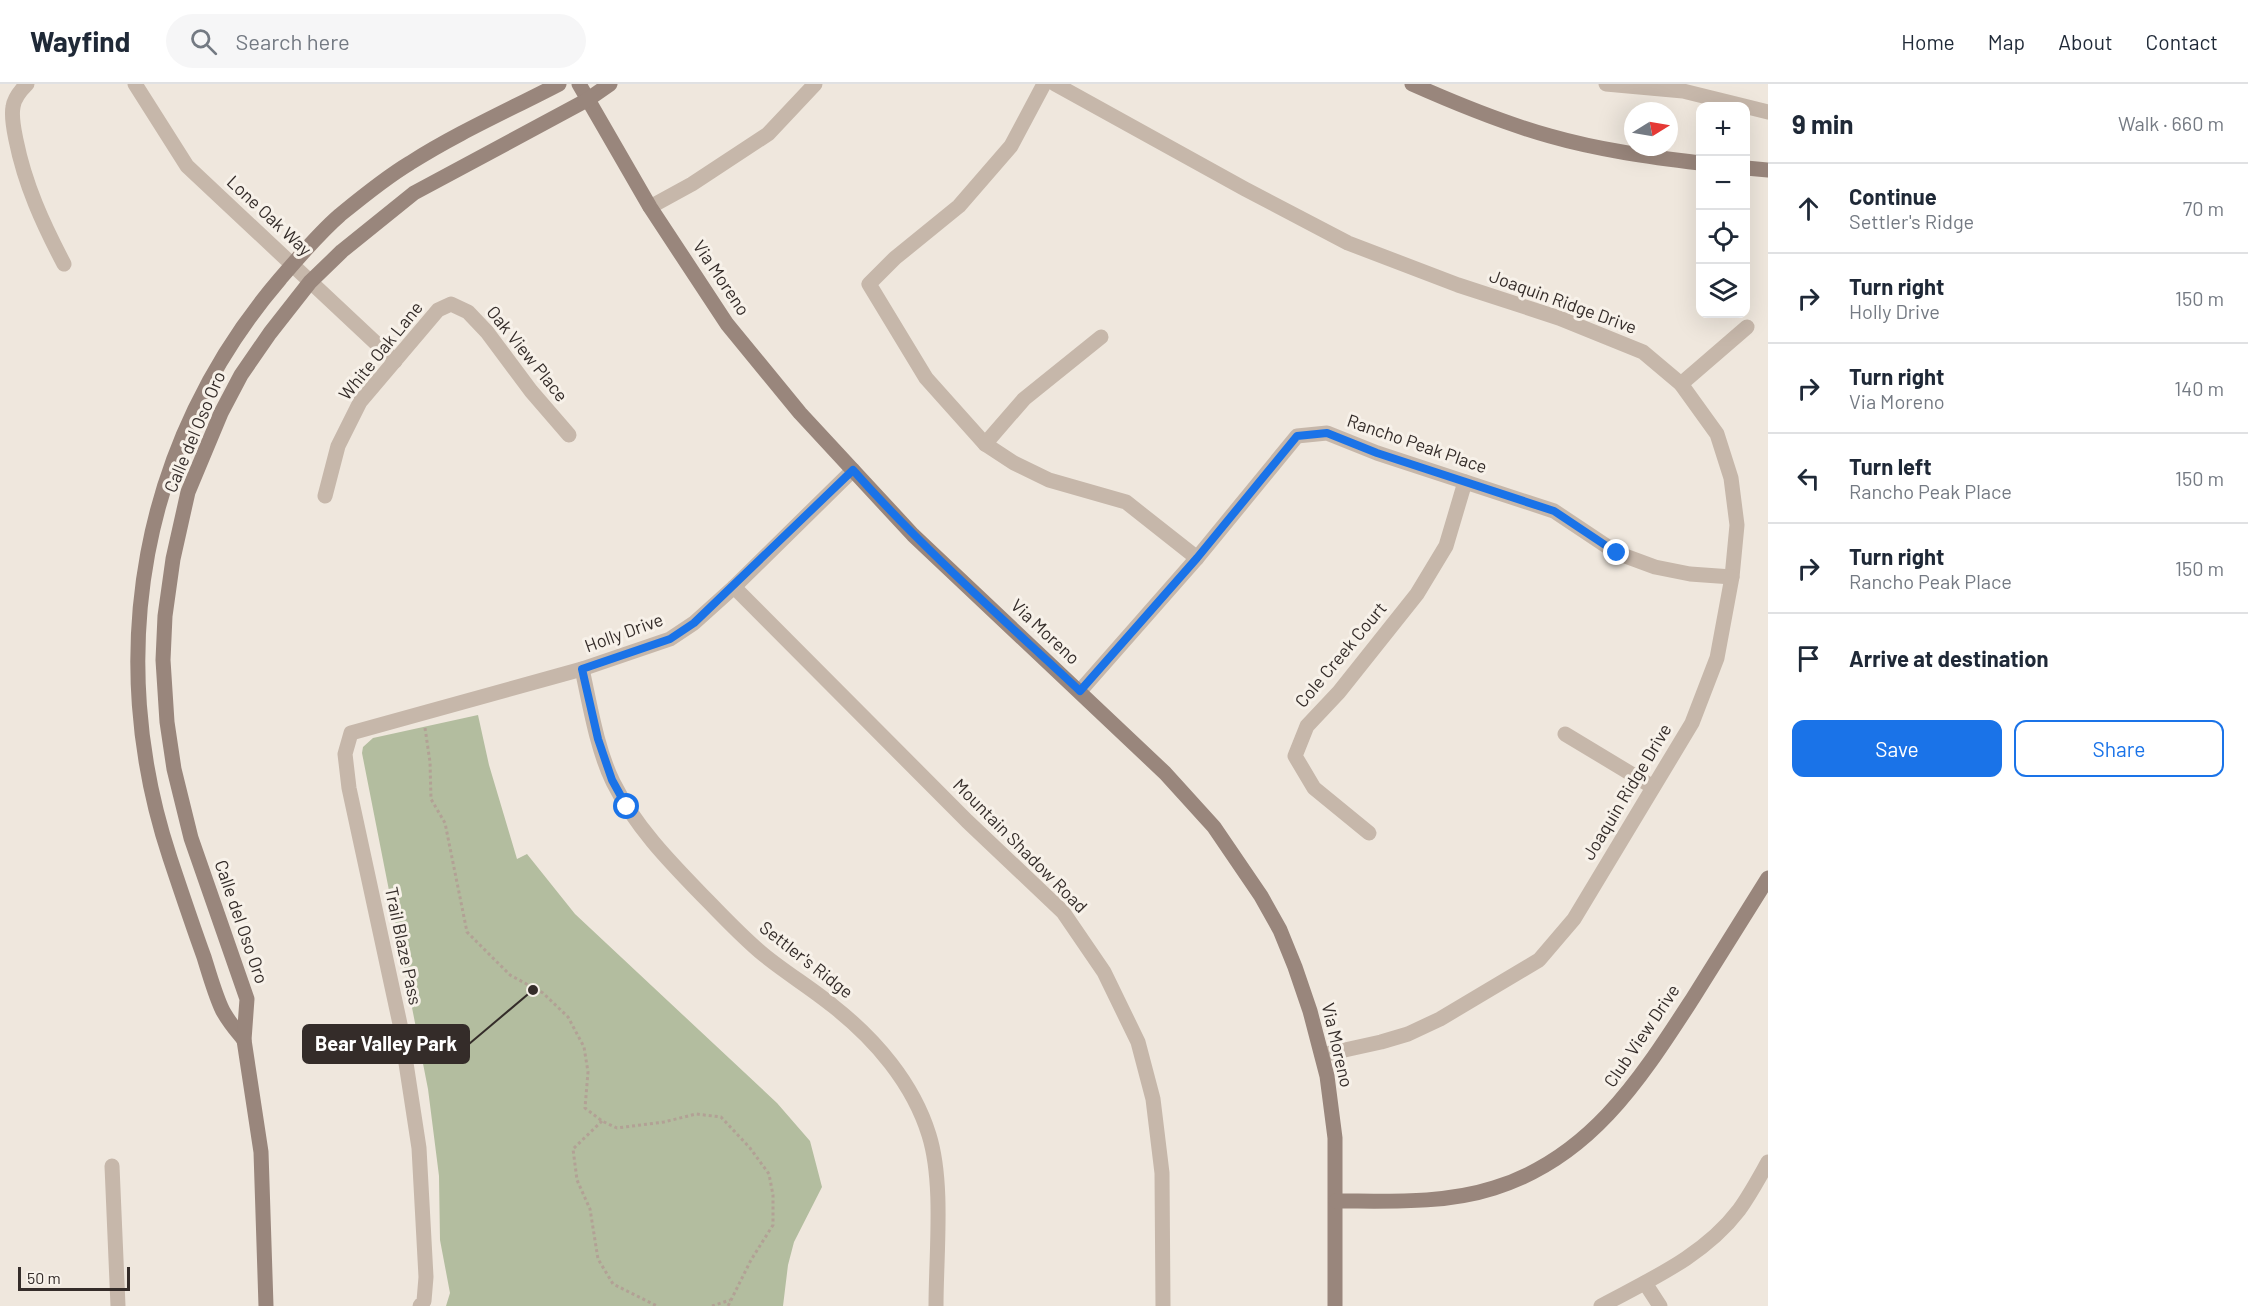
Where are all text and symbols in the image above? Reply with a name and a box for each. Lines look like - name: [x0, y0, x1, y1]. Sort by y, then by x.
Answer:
- search box: [166, 14, 586, 68]
- text: Wayfind: [30, 24, 130, 58]
- icon: search: [187, 25, 220, 58]
- text: Search here: [235, 28, 350, 54]
- text: Home: [1901, 29, 1955, 54]
- text: Map: [1988, 29, 2025, 54]
- text: About: [2058, 29, 2113, 54]
- text: Contact: [2146, 29, 2218, 54]
- north arrow: [1624, 102, 1678, 156]
- map controls: [1696, 102, 1750, 318]
- button: +: [1696, 102, 1750, 156]
- text: 9 min: [1792, 108, 1854, 139]
- text: Walk · 660 m: [2118, 111, 2224, 135]
- button: −: [1696, 156, 1750, 210]
- street label: Lone Oak Way: [223, 170, 317, 260]
- text: Continue: [1849, 183, 1937, 209]
- icon: ahead: [1792, 192, 1825, 225]
- text: 70 m: [2183, 196, 2224, 220]
- text: Settler's Ridge: [1849, 209, 1974, 233]
- button: locate: [1696, 210, 1750, 264]
- street label: Via Moreno: [689, 236, 755, 319]
- street label: Joaquin Ridge Drive: [1487, 264, 1640, 338]
- button: layers: [1696, 264, 1750, 318]
- text: Turn right: [1849, 273, 1944, 299]
- icon: right: [1792, 282, 1825, 315]
- text: 150 m: [2175, 286, 2224, 310]
- street label: White Oak Lane: [334, 296, 427, 404]
- text: Holly Drive: [1849, 299, 1940, 323]
- street label: Oak View Place: [482, 301, 573, 406]
- text: Turn right: [1849, 363, 1944, 389]
- street label: Calle del Oso Oro: [159, 368, 229, 495]
- icon: right: [1792, 372, 1825, 405]
- text: 140 m: [2174, 376, 2224, 400]
- text: Via Moreno: [1849, 389, 1945, 413]
- street label: Rancho Peak Place: [1344, 409, 1490, 477]
- text: Turn left: [1849, 453, 1932, 479]
- icon: left: [1792, 462, 1825, 495]
- text: 150 m: [2175, 466, 2224, 490]
- text: Rancho Peak Place: [1849, 479, 2012, 503]
- route end: [1603, 539, 1629, 565]
- text: Turn right: [1849, 543, 1944, 569]
- icon: right: [1792, 552, 1825, 585]
- text: 150 m: [2175, 556, 2224, 580]
- text: Rancho Peak Place: [1849, 569, 2012, 593]
- street label: Via Moreno: [1007, 594, 1085, 669]
- street label: Cole Creek Court: [1290, 597, 1391, 712]
- street label: Holly Drive: [581, 608, 666, 656]
- icon: arrive: [1792, 642, 1825, 675]
- text: Arrive at destination: [1849, 645, 2048, 671]
- street label: Joaquin Ridge Drive: [1577, 719, 1676, 864]
- button: Save: [1792, 720, 2002, 777]
- button: Share: [2014, 720, 2224, 777]
- street label: Mountain Shadow Road: [949, 774, 1092, 917]
- route start: [613, 793, 639, 819]
- street label: Calle del Oso Oro: [210, 857, 273, 986]
- street label: Trail Blaze Pass: [381, 885, 427, 1007]
- street label: Settler's Ridge: [755, 916, 858, 1003]
- street label: Club View Drive: [1599, 980, 1684, 1091]
- street label: Via Moreno: [1318, 1000, 1358, 1089]
- callout: Bear Valley Park: [303, 1025, 469, 1063]
- text: Bear Valley Park: [315, 1031, 457, 1055]
- scale bar: [18, 1264, 130, 1292]
- text: 50 m: [27, 1268, 61, 1287]

